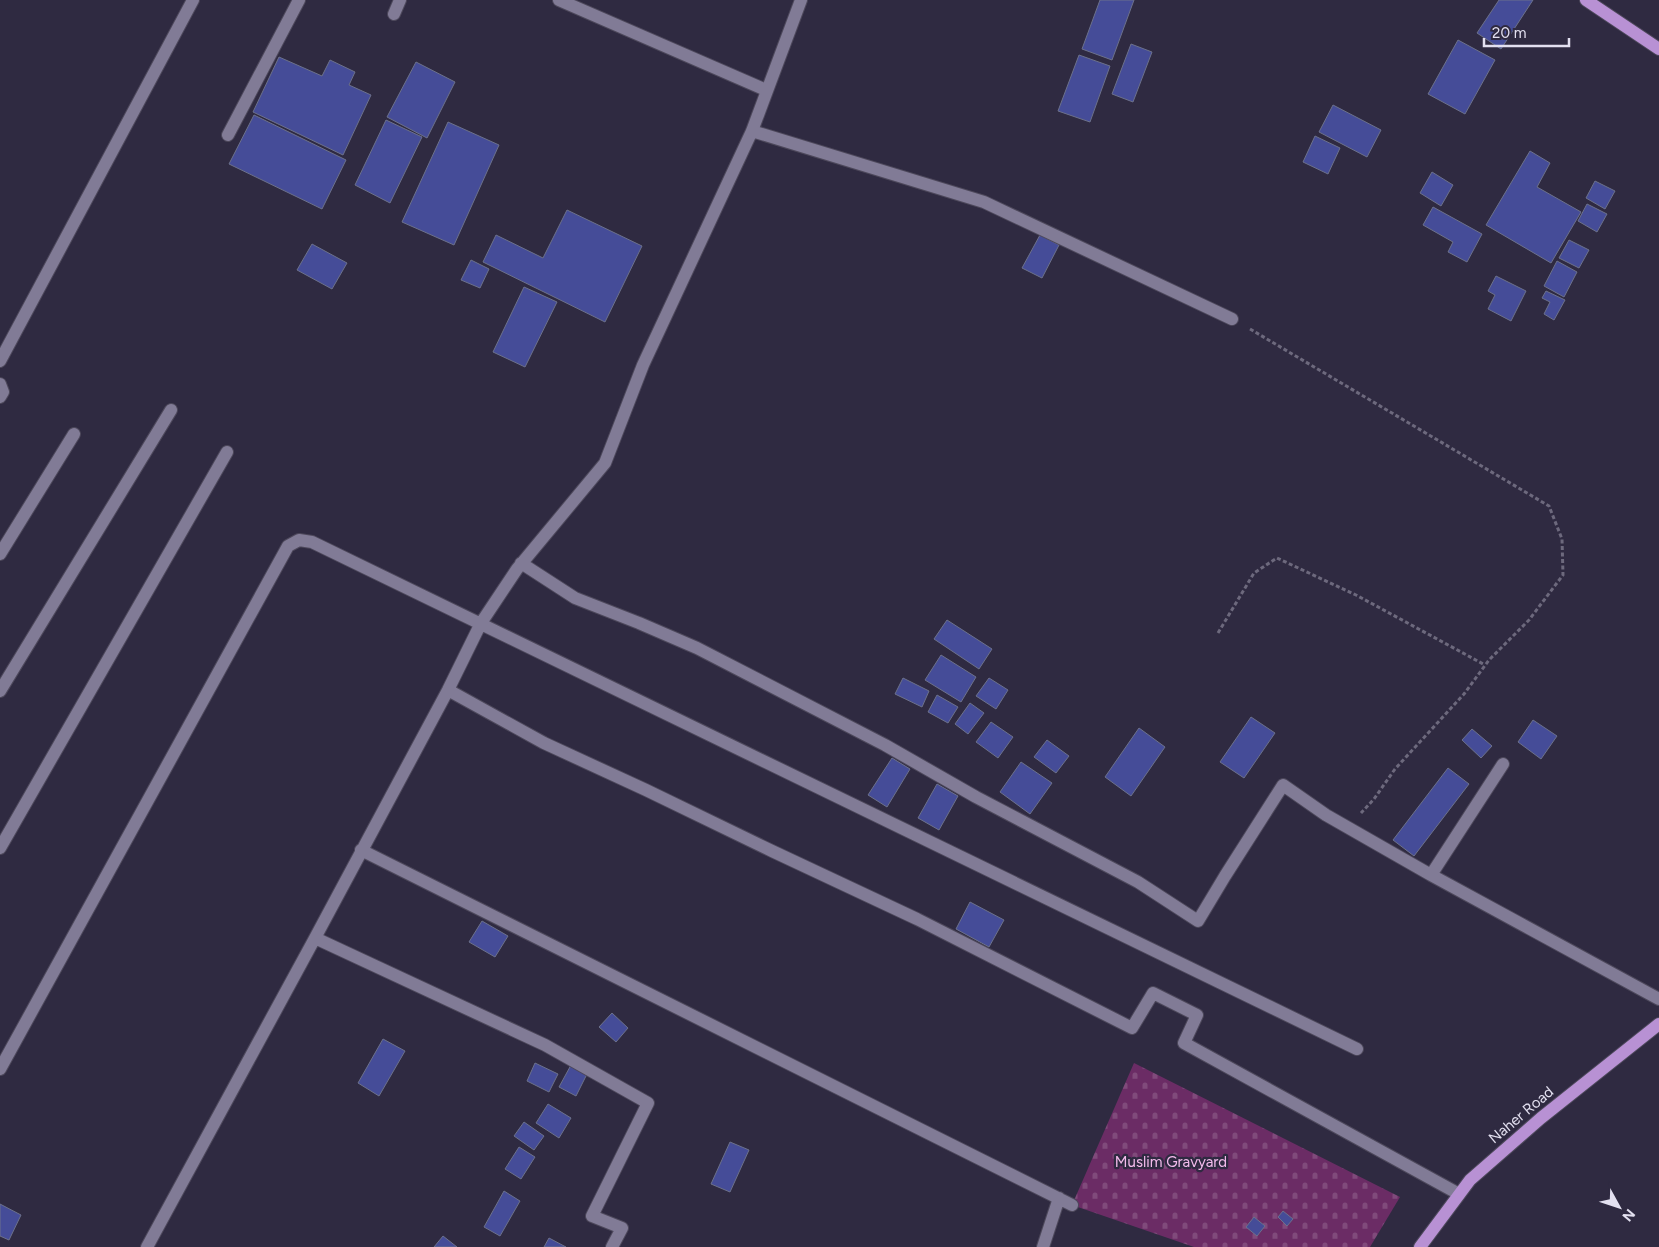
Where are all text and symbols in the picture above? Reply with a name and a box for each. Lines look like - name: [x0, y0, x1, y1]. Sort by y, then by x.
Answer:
- scale bar: [1484, 15, 1569, 47]
- text: 20 m: [1492, 24, 1526, 42]
- street label: Naher Road: [1485, 1083, 1557, 1147]
- park label: Muslim Gravyard: [1115, 1153, 1227, 1171]
- north arrow: [1594, 1182, 1644, 1232]
- text: N: [1619, 1205, 1639, 1225]

